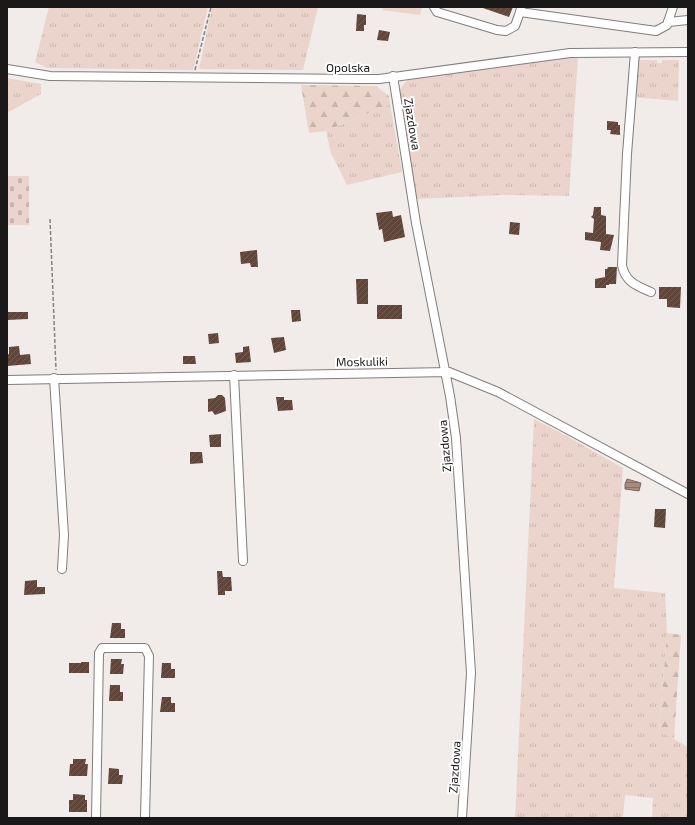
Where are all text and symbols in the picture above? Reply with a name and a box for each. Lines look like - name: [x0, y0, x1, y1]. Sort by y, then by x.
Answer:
- street label: Opolska: [326, 60, 370, 74]
- street label: Zjazdowa: [401, 97, 424, 151]
- street label: Moskuliki: [336, 354, 388, 368]
- street label: Zjazdowa: [435, 419, 454, 473]
- street label: Zjazdowa: [445, 740, 464, 794]

